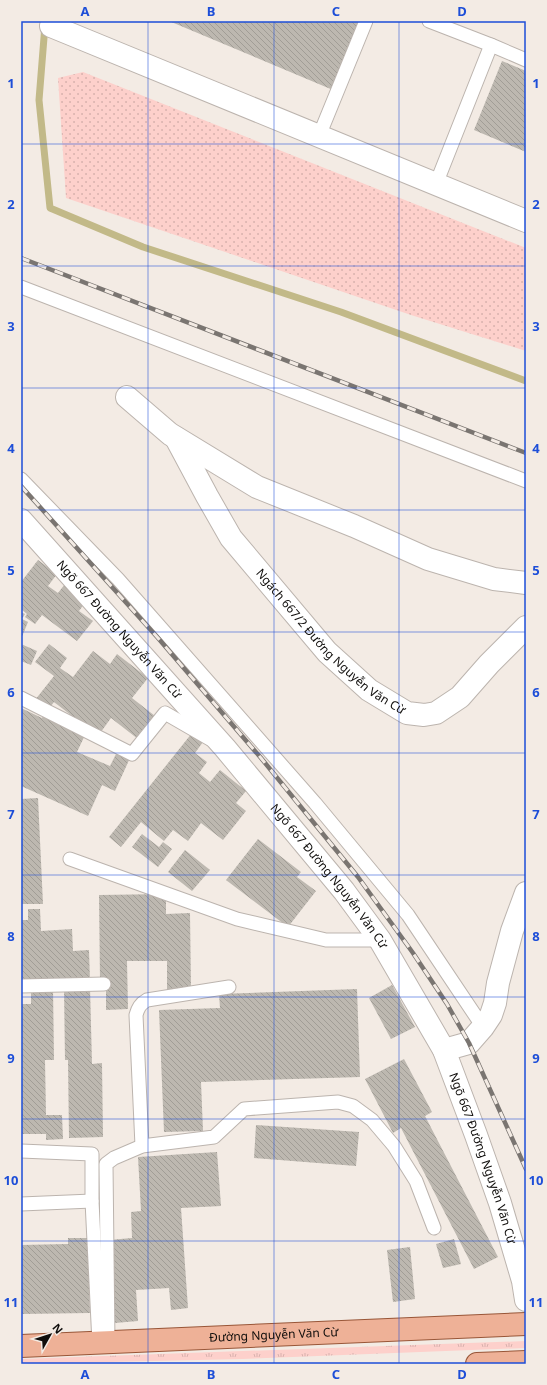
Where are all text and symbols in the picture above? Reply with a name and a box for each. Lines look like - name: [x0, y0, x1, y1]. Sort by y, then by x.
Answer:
- text: A: [81, 2, 90, 20]
- text: B: [207, 2, 215, 20]
- text: C: [332, 2, 340, 20]
- text: D: [457, 2, 467, 20]
- text: 1: [7, 74, 15, 92]
- text: 1: [532, 74, 540, 92]
- text: 2: [7, 195, 15, 213]
- text: 2: [532, 195, 540, 213]
- text: 3: [7, 317, 15, 335]
- text: 3: [532, 317, 540, 335]
- text: 4: [7, 439, 15, 457]
- text: 4: [532, 439, 540, 457]
- street label: Ngõ 667 Đường Nguyễn Văn Cừ: [53, 556, 186, 703]
- text: 5: [7, 561, 15, 579]
- text: 5: [532, 561, 540, 579]
- street label: Ngách 667/2 Đường Nguyễn Văn Cừ: [252, 565, 410, 719]
- text: 6: [7, 683, 15, 701]
- text: 6: [532, 683, 540, 701]
- street label: Ngõ 667 Đường Nguyễn Văn Cừ: [267, 800, 392, 952]
- text: 7: [7, 805, 15, 823]
- text: 7: [532, 805, 540, 823]
- text: 8: [7, 927, 15, 945]
- text: 8: [532, 927, 540, 945]
- text: 9: [7, 1049, 15, 1067]
- text: 9: [532, 1049, 540, 1067]
- street label: Ngõ 667 Đường Nguyễn Văn Cừ: [445, 1070, 521, 1247]
- text: 10: [4, 1171, 18, 1189]
- text: 10: [529, 1171, 543, 1189]
- text: 11: [4, 1293, 18, 1311]
- text: 11: [529, 1293, 543, 1311]
- north arrow: [30, 1315, 70, 1355]
- text: N: [50, 1320, 67, 1337]
- street label: Đường Nguyễn Văn Cừ: [209, 1323, 340, 1346]
- text: A: [81, 1365, 90, 1383]
- text: B: [207, 1365, 215, 1383]
- text: C: [332, 1365, 340, 1383]
- text: D: [457, 1365, 467, 1383]

